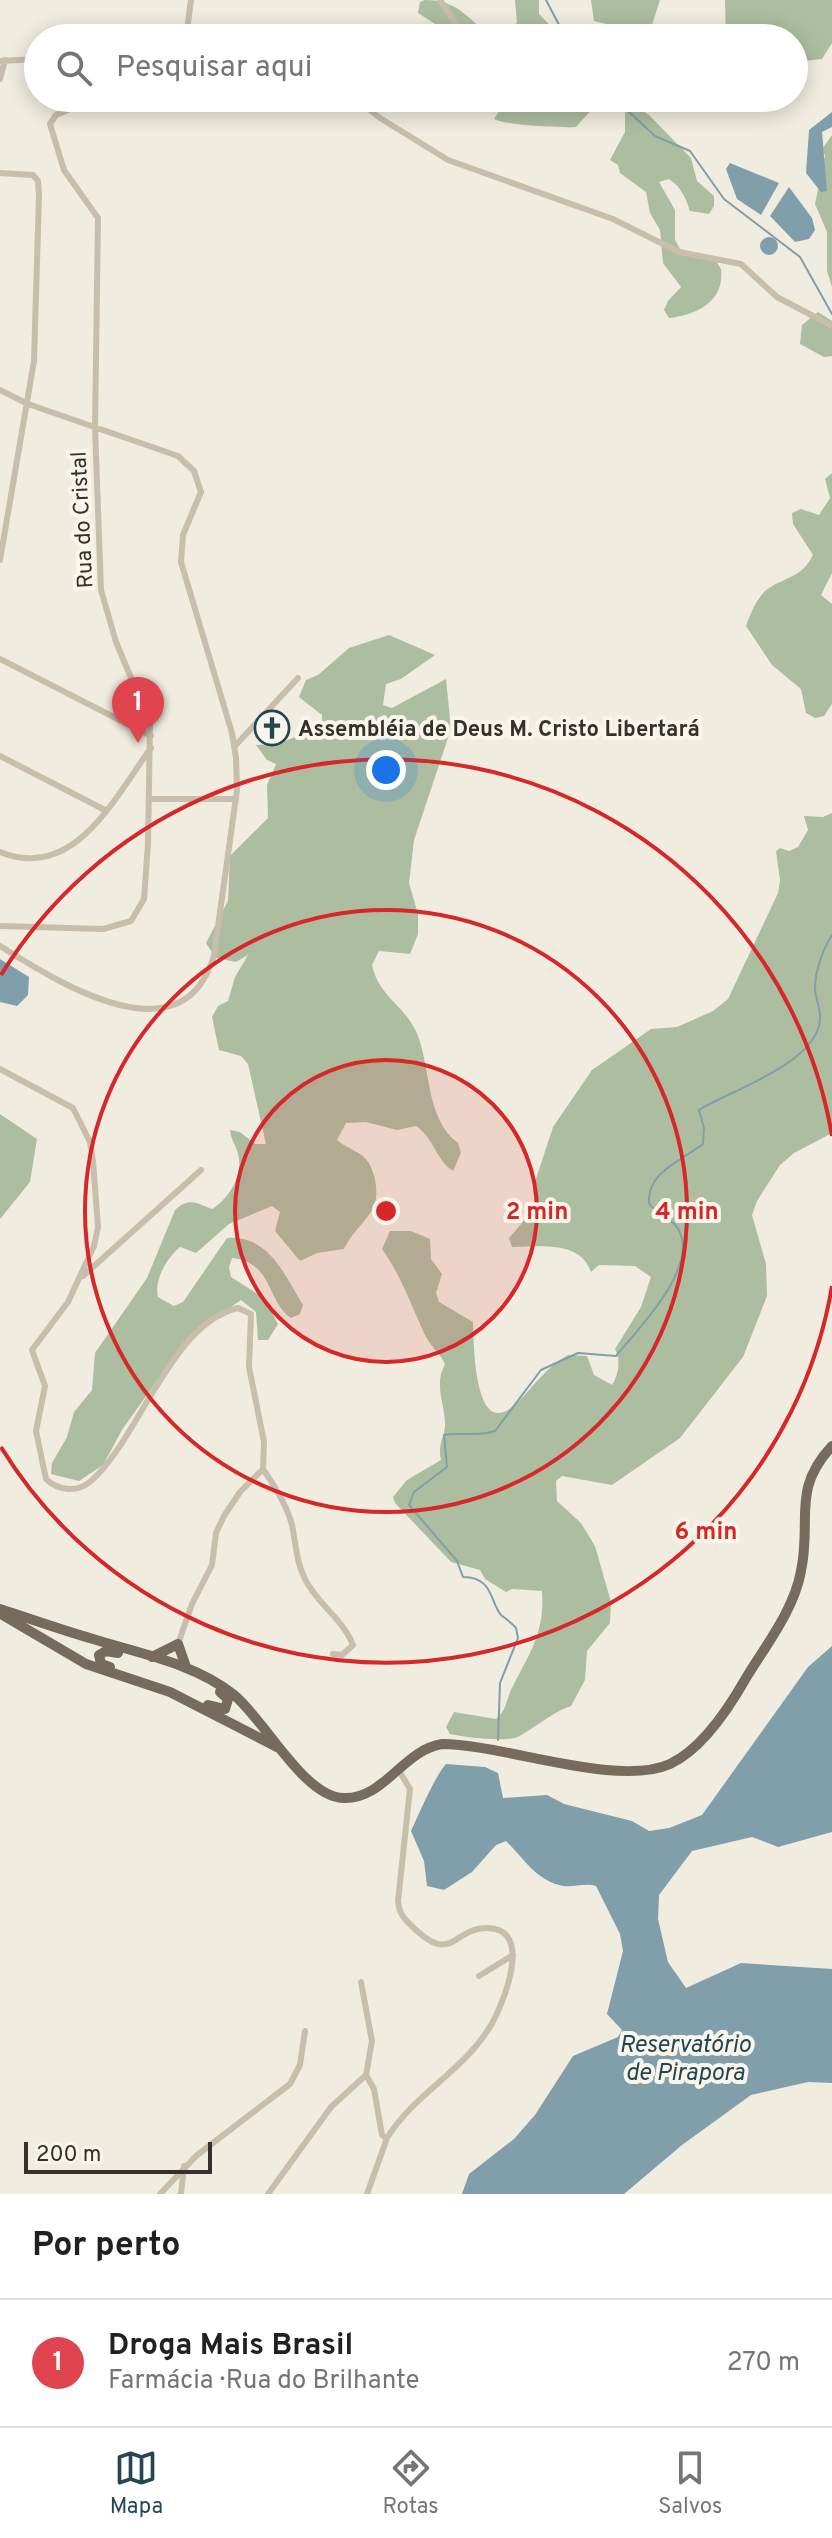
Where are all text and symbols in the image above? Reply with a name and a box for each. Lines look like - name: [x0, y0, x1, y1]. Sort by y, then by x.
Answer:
- search box: [24, 24, 808, 112]
- icon: search: [52, 46, 96, 90]
- text: Pesquisar aqui: [116, 50, 312, 87]
- street label: Rua do Cristal: [66, 451, 101, 589]
- pin: 1: [112, 677, 164, 743]
- church icon: Assembléia de Deus M. Cristo Libertará: [253, 709, 291, 747]
- place label: Assembléia de Deus M. Cristo Libertará: [298, 717, 700, 744]
- your location: [366, 750, 406, 790]
- centre of rings: [372, 1197, 400, 1225]
- text: 2 min: [506, 1198, 568, 1228]
- text: 4 min: [655, 1198, 719, 1228]
- text: 6 min: [675, 1518, 737, 1548]
- water label: Reservatório de Pirapora: [619, 2031, 751, 2089]
- scale bar: [24, 2138, 212, 2174]
- text: 200 m: [36, 2142, 101, 2169]
- text: Por perto: [32, 2225, 181, 2268]
- text: Droga Mais Brasil: [108, 2328, 353, 2365]
- text: 1: [53, 2347, 63, 2380]
- text: 270 m: [727, 2347, 800, 2380]
- text: Farmácia · Rua do Brilhante: [108, 2365, 420, 2398]
- tab: Mapa: [110, 2446, 163, 2521]
- tab: Rotas: [383, 2446, 439, 2521]
- tab: Salvos: [658, 2446, 722, 2521]

